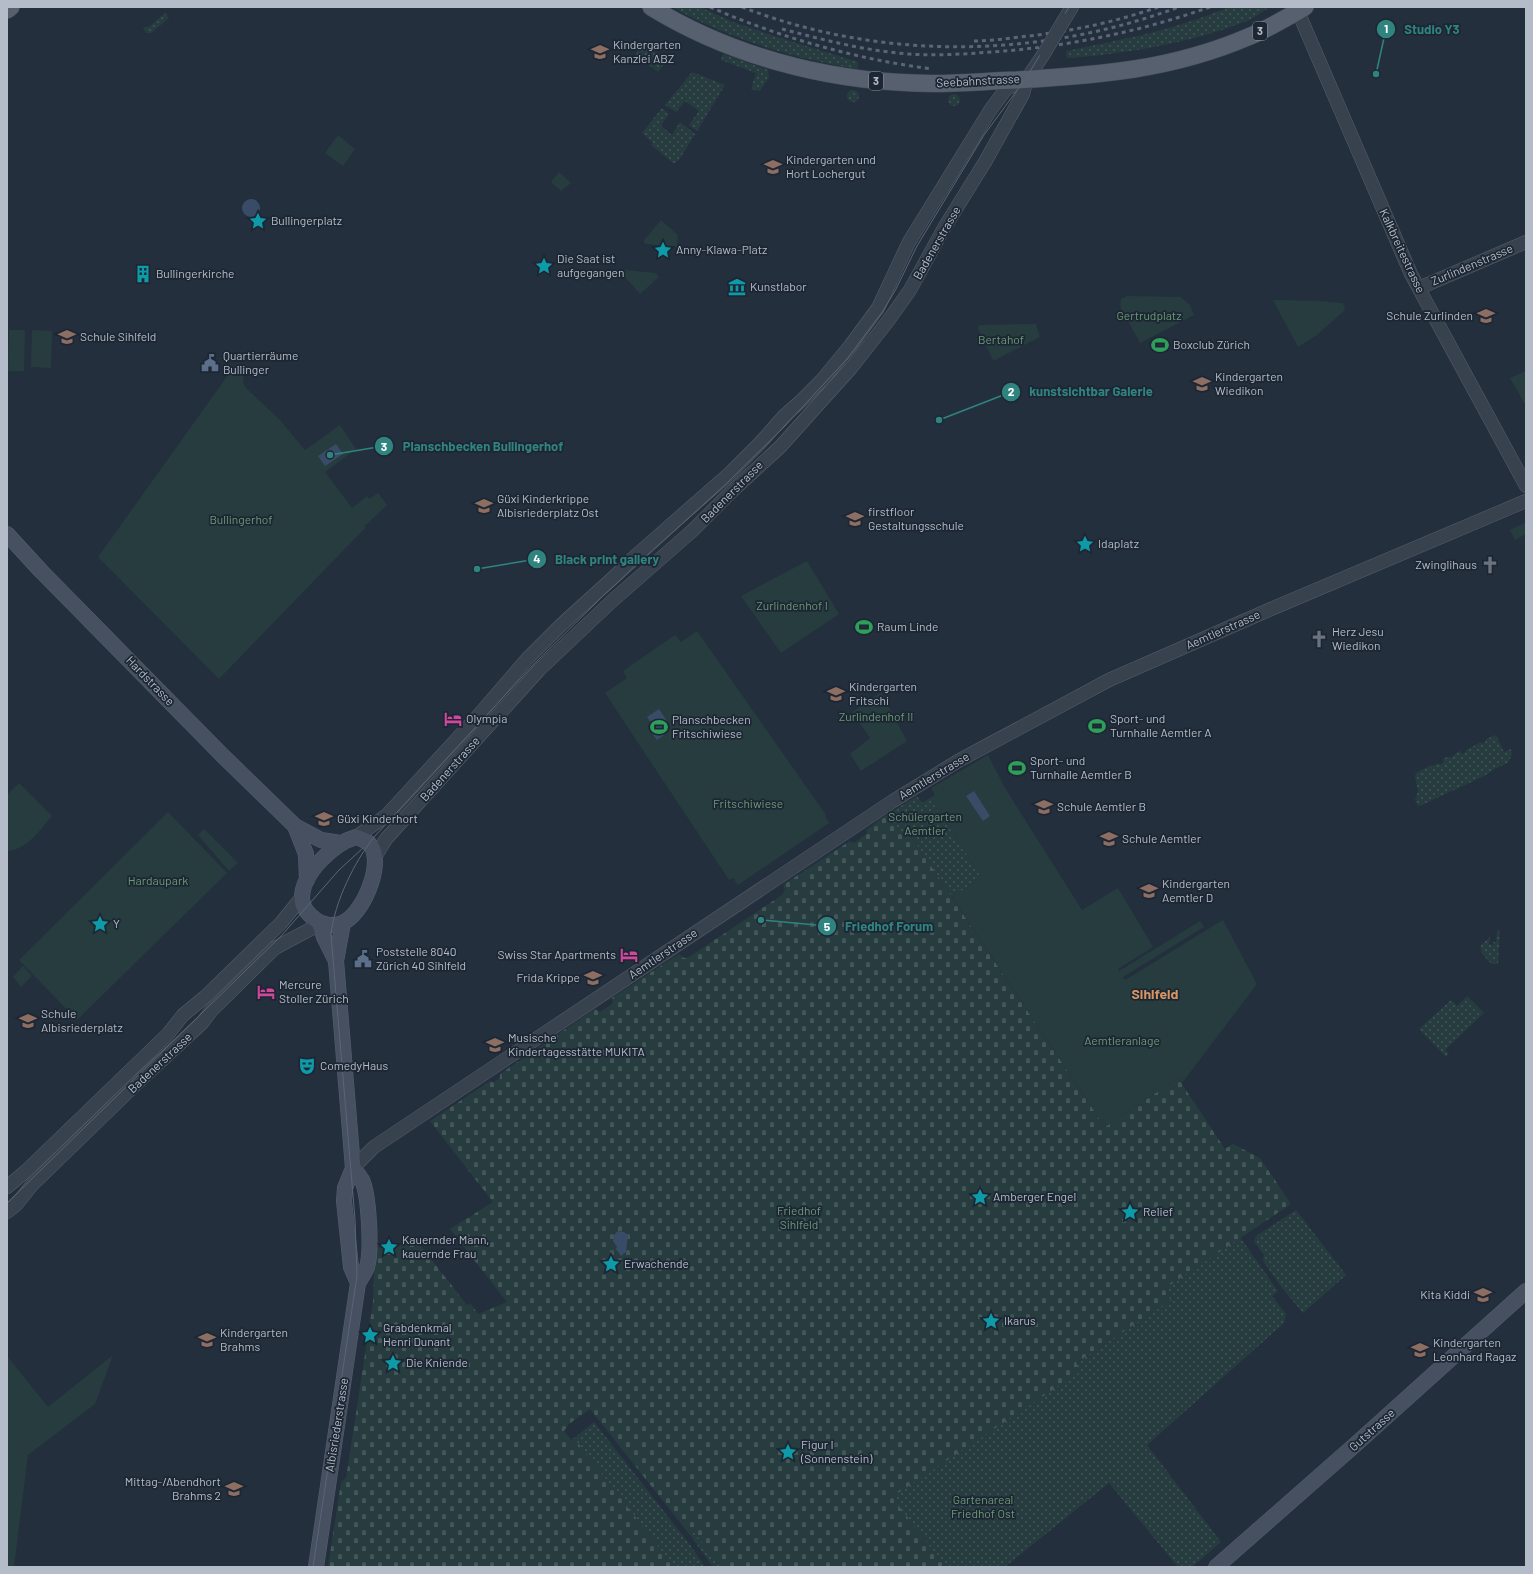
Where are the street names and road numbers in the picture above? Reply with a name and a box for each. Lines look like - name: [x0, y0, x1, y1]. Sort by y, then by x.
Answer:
- road number: 3: [1253, 22, 1267, 40]
- street label: Seebahnstrasse: [936, 71, 1020, 89]
- road number: 3: [869, 72, 883, 90]
- street label: Badenerstrasse: [910, 203, 963, 282]
- street label: Kalkbreitestrasse: [1377, 206, 1429, 295]
- street label: Zurlindenstrasse: [1429, 241, 1515, 288]
- street label: Badenerstrasse: [697, 457, 765, 525]
- street label: Aemtlerstrasse: [1183, 606, 1262, 652]
- street label: Hardstrasse: [124, 653, 178, 708]
- street label: Badenerstrasse: [417, 733, 482, 803]
- street label: Aemtlerstrasse: [896, 749, 971, 802]
- street label: Aemtlerstrasse: [626, 925, 699, 981]
- street label: Badenerstrasse: [125, 1029, 194, 1095]
- street label: Albisriederstrasse: [322, 1377, 350, 1473]
- street label: Gutstrasse: [1346, 1405, 1397, 1453]

